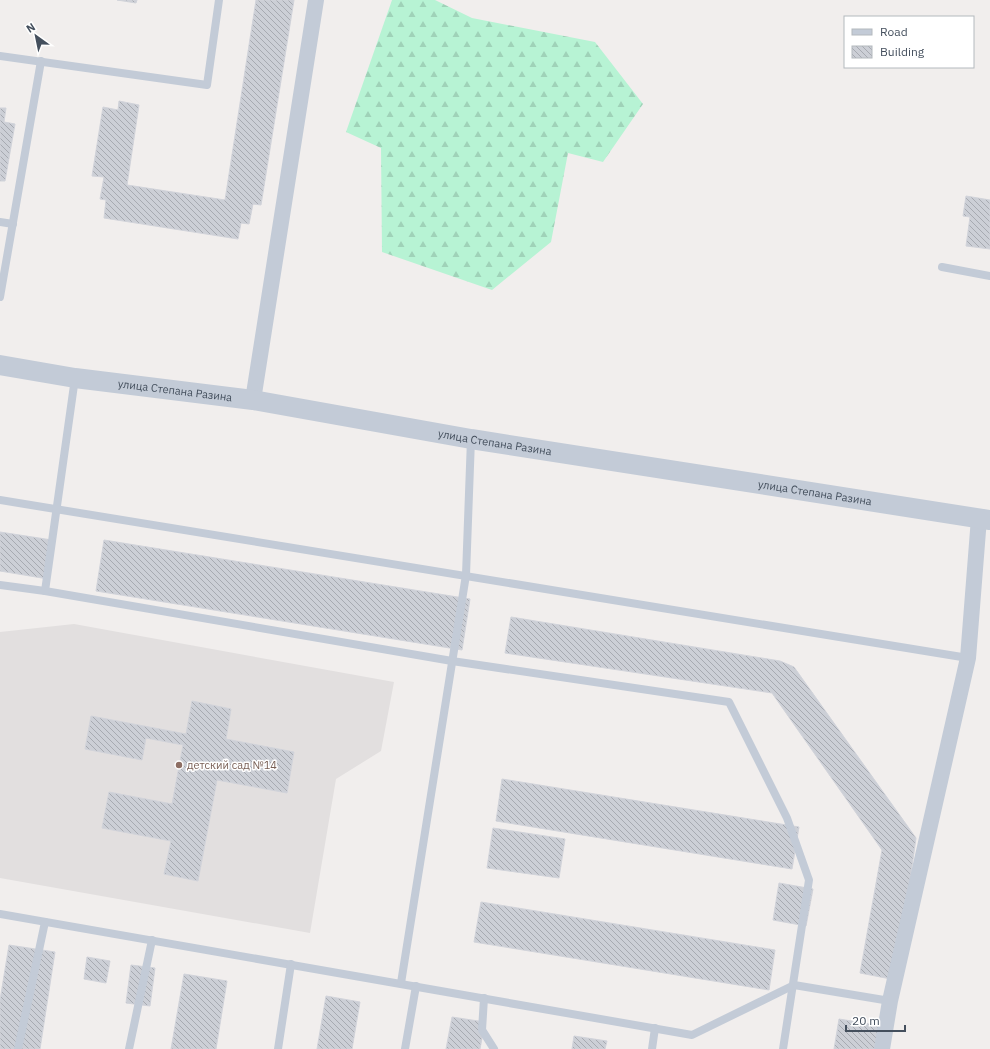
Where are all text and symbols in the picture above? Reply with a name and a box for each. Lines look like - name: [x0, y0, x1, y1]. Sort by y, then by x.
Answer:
- north arrow: [16, 16, 56, 56]
- legend: [844, 16, 974, 68]
- text: N: [23, 20, 38, 36]
- text: Road: [880, 24, 908, 39]
- text: Building: [880, 44, 925, 59]
- street label: улица Степана Разина: [117, 376, 233, 404]
- street label: улица Степана Разина: [437, 426, 553, 459]
- street label: улица Степана Разина: [757, 477, 873, 508]
- place label: детский сад №14: [187, 758, 277, 772]
- marker: детский сад №14: [174, 760, 184, 770]
- scale bar: [846, 1007, 905, 1033]
- text: 20 m: [852, 1013, 880, 1028]

